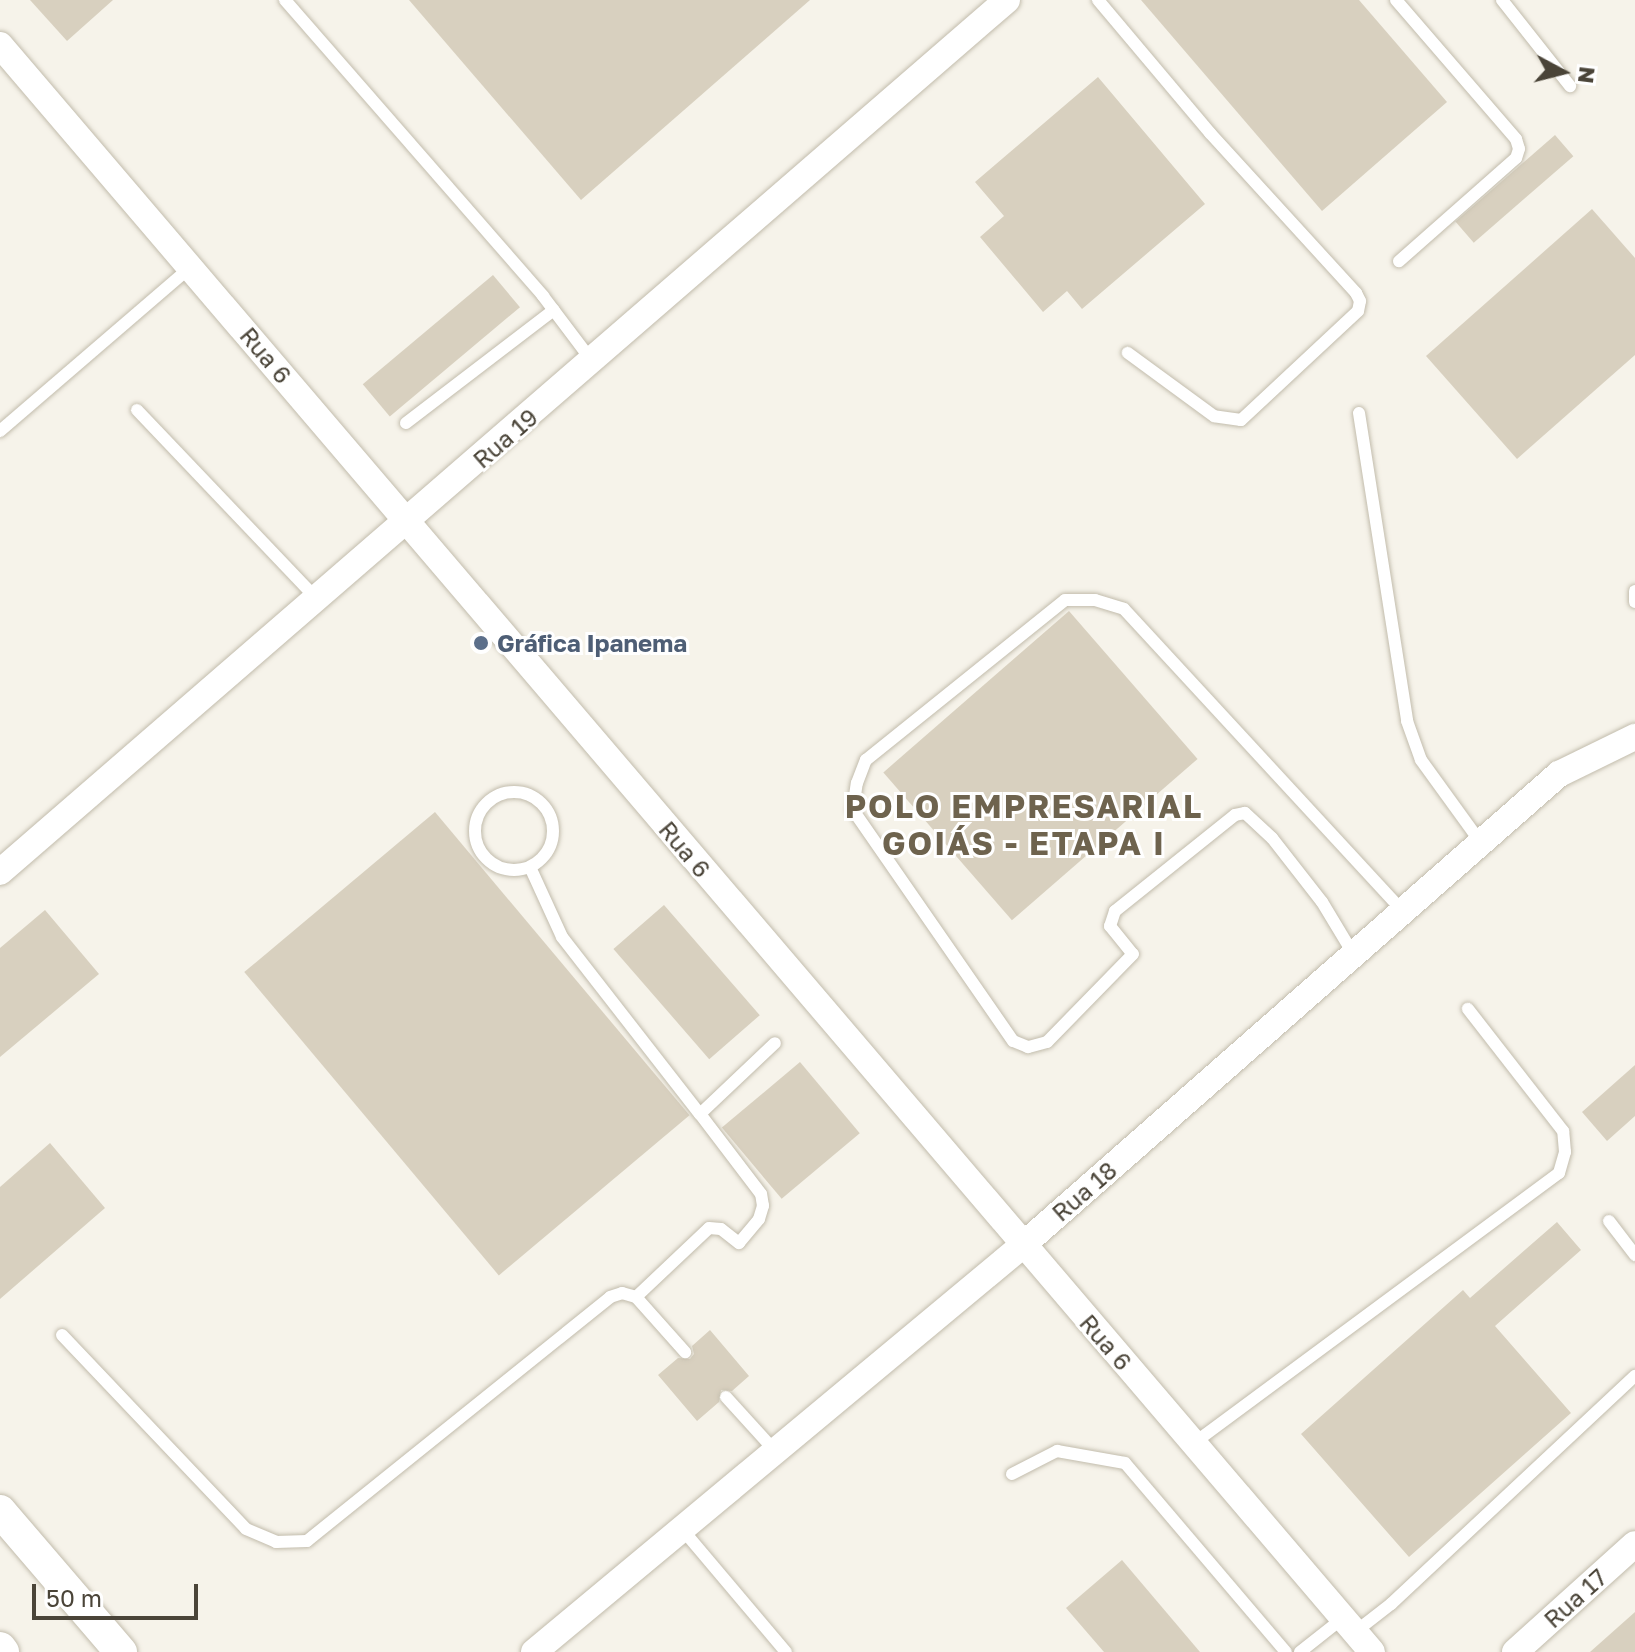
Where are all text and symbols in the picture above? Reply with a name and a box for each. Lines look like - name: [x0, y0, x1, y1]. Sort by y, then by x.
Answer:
- north arrow: [1523, 32, 1603, 112]
- text: N: [1573, 65, 1602, 85]
- street label: Rua 6: [234, 321, 298, 389]
- street label: Rua 19: [467, 402, 543, 474]
- place label: Gráfica Ipanema: [497, 629, 687, 657]
- marker: Gráfica Ipanema: [472, 634, 490, 652]
- district label: POLO EMPRESARIAL GOIÁS - ETAPA I: [845, 788, 1203, 863]
- street label: Rua 6: [653, 815, 717, 883]
- street label: Rua 18: [1046, 1155, 1122, 1227]
- street label: Rua 6: [1074, 1308, 1138, 1376]
- street label: Rua 17: [1538, 1562, 1612, 1634]
- scale bar: [36, 1568, 202, 1618]
- text: 50 m: [46, 1583, 102, 1612]

